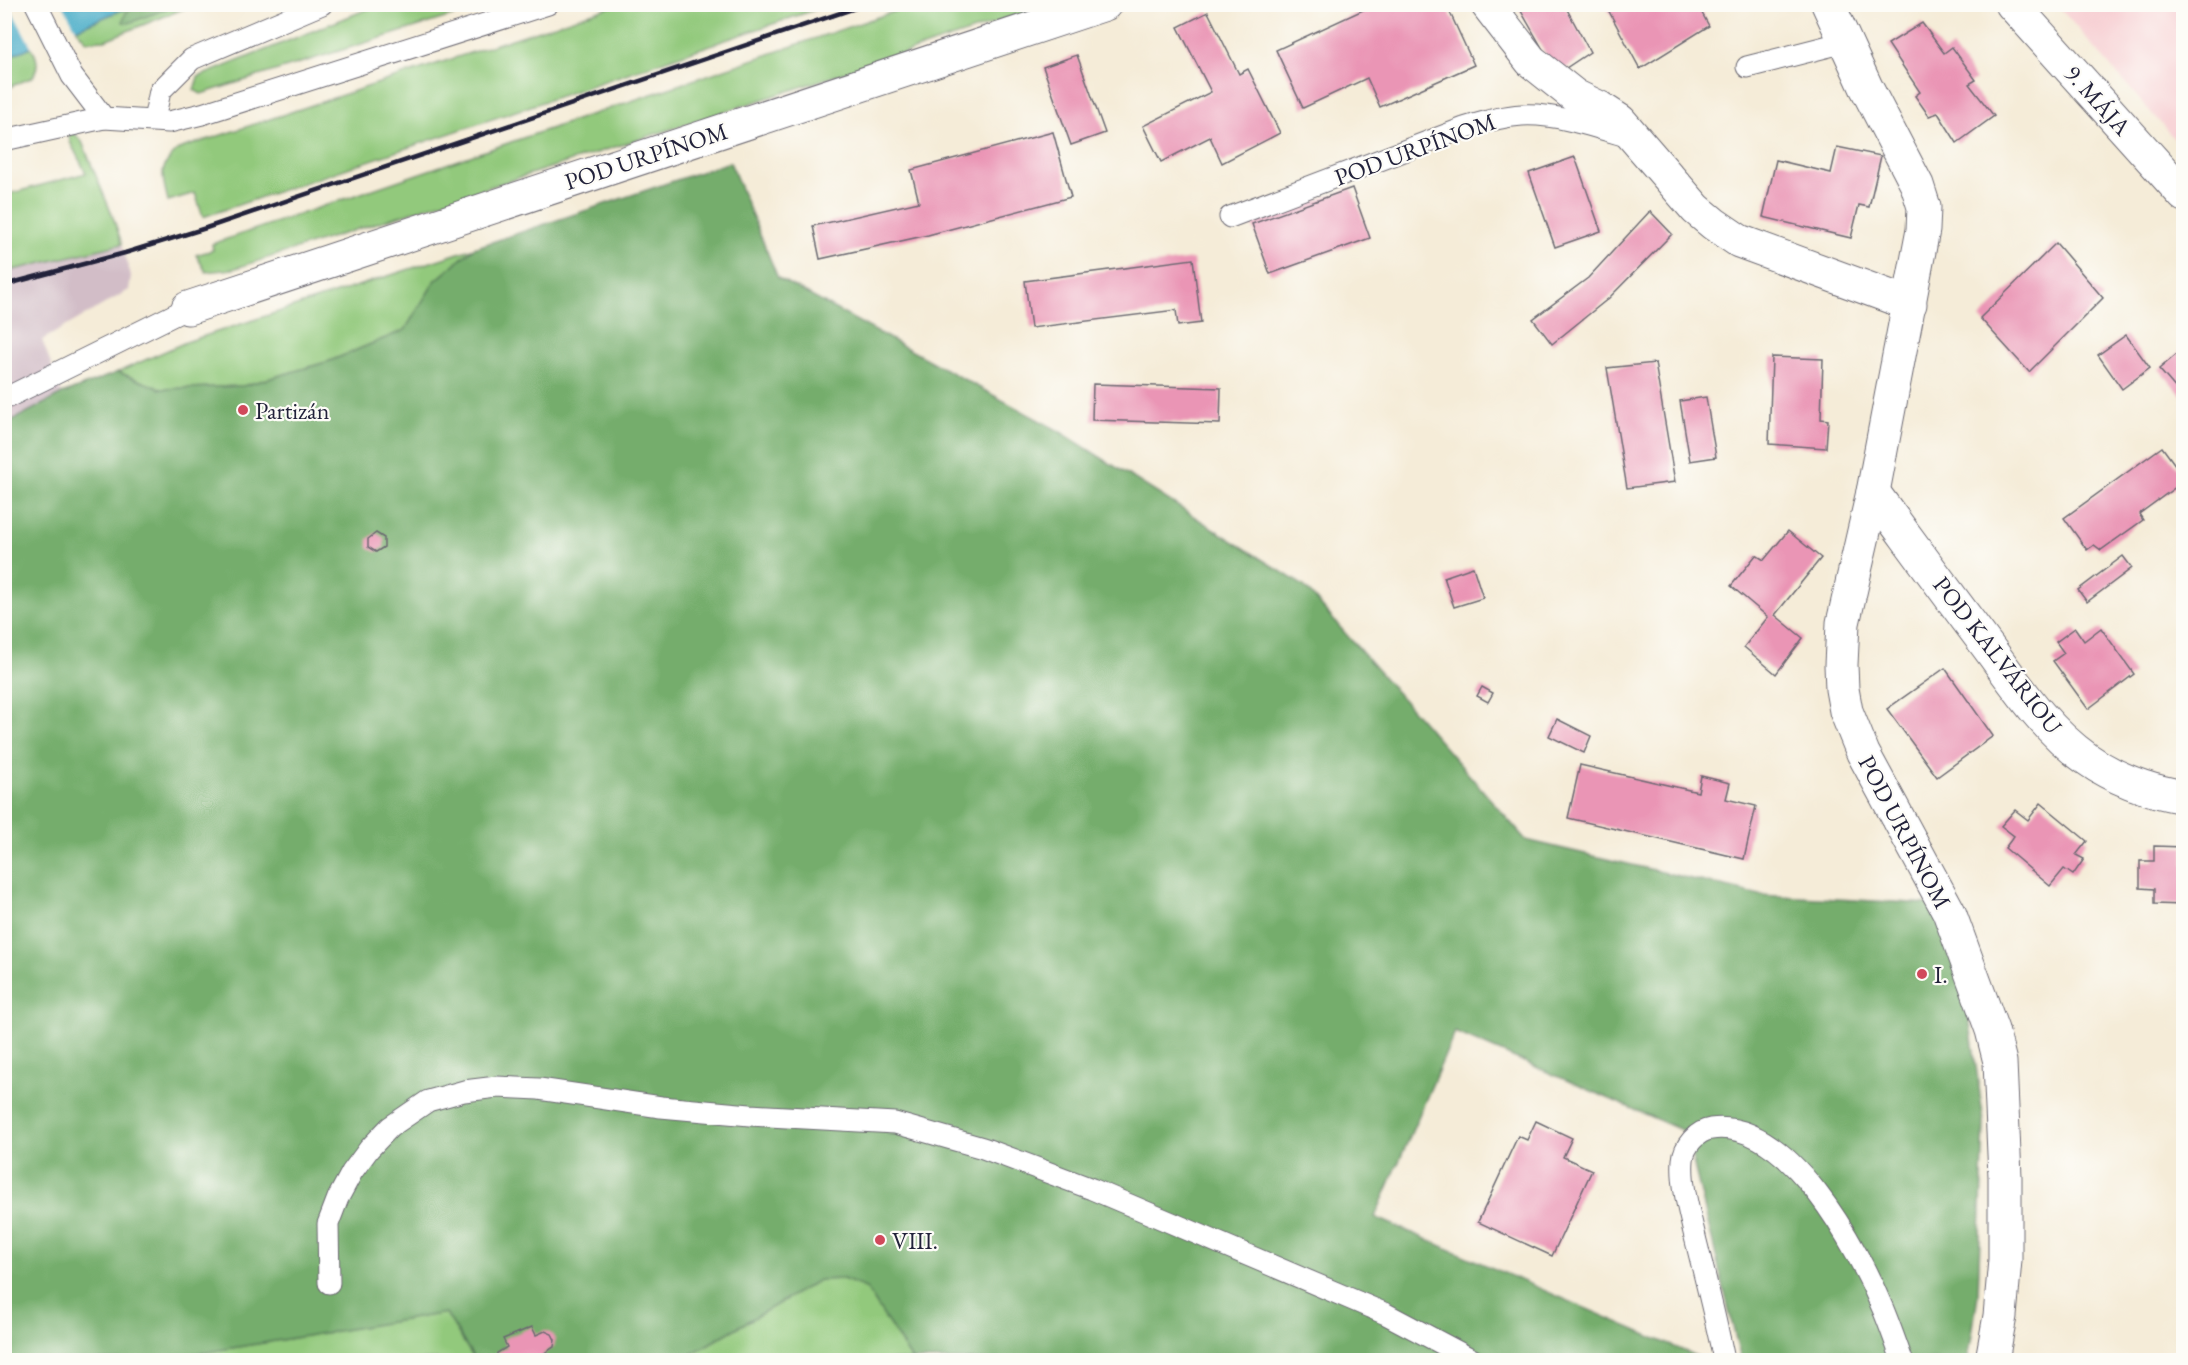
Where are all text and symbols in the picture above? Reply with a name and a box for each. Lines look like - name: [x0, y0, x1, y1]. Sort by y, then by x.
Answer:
- street label: 9. MÁJA: [2058, 58, 2138, 142]
- street label: POD URPÍNOM: [1330, 105, 1500, 193]
- street label: POD URPÍNOM: [561, 115, 731, 197]
- place label: Partizán: [255, 395, 330, 426]
- marker: Partizán: [236, 403, 250, 417]
- street label: POD KALVÁRIOU: [1927, 570, 2070, 741]
- street label: POD URPÍNOM: [1851, 750, 1959, 914]
- place label: I.: [1934, 959, 1948, 990]
- marker: I.: [1915, 967, 1929, 981]
- place label: VIII.: [892, 1225, 938, 1256]
- marker: VIII.: [873, 1233, 887, 1247]

